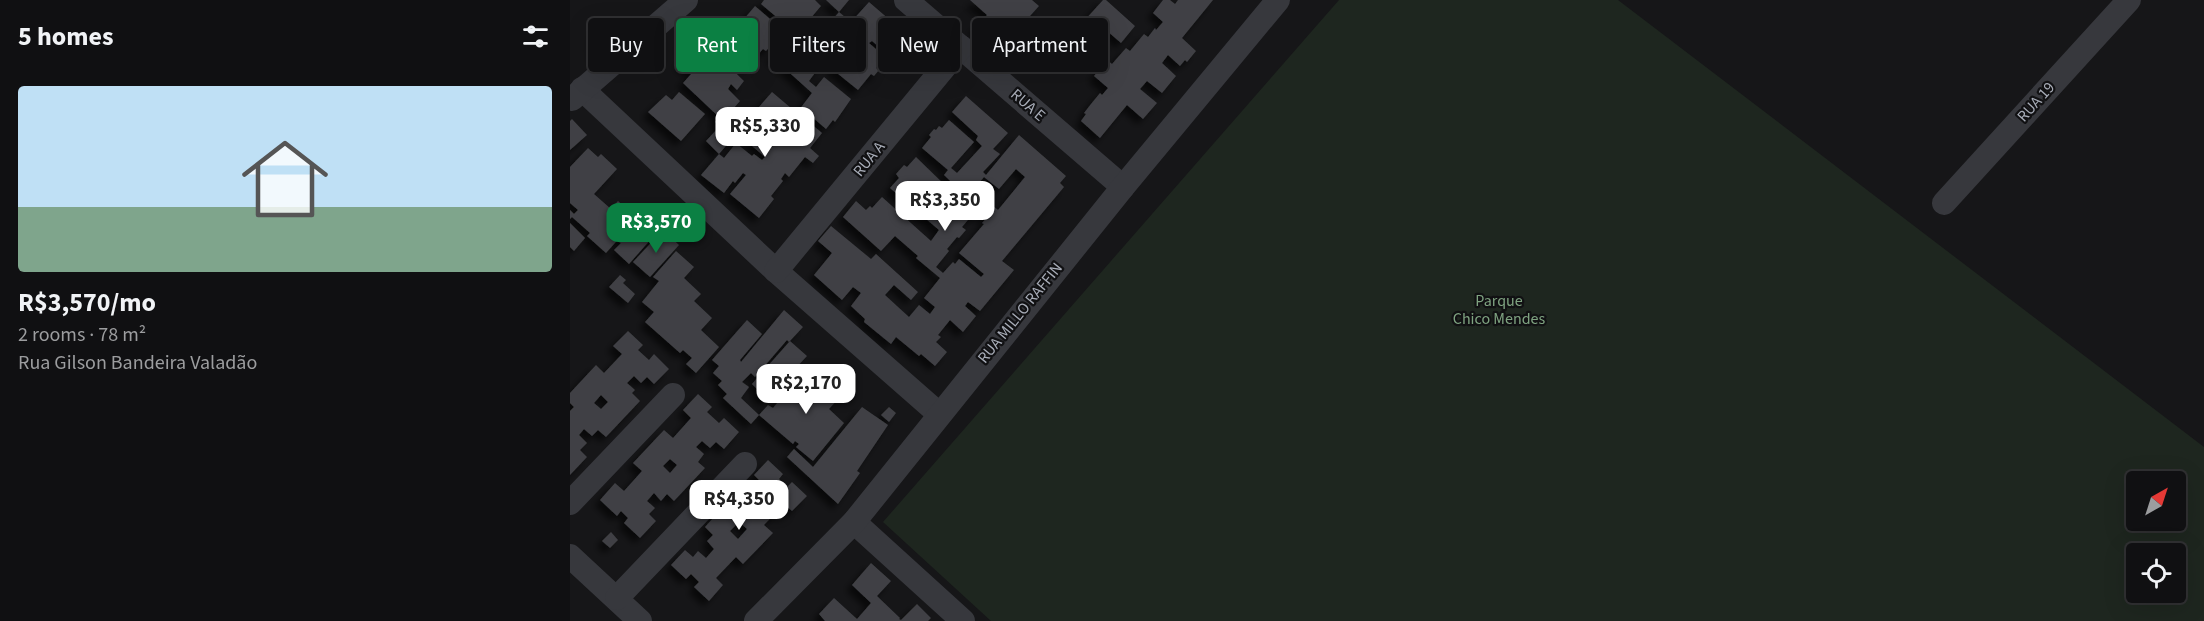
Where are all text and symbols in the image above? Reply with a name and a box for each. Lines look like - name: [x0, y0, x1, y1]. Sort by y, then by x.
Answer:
- text: 5 homes: [18, 18, 113, 55]
- chip: Buy: [588, 18, 664, 72]
- chip: Rent: [676, 18, 758, 72]
- chip: Filters: [770, 18, 866, 72]
- chip: New: [878, 18, 960, 72]
- chip: Apartment: [972, 18, 1108, 72]
- icon: filters: [519, 20, 552, 53]
- street label: RUA 19: [2012, 77, 2060, 127]
- street label: RUA E: [1006, 84, 1050, 126]
- pin: R$5,330: [710, 107, 820, 158]
- text: R$5,330: [729, 112, 801, 140]
- icon: home: [231, 125, 339, 233]
- street label: RUA A: [848, 136, 890, 181]
- pin: R$3,350: [890, 181, 1000, 232]
- text: R$3,350: [909, 186, 981, 214]
- pin: R$3,570: [601, 203, 711, 254]
- text: R$3,570: [620, 208, 692, 236]
- street label: RUA MILLO RAFFIN: [972, 258, 1068, 368]
- text: R$3,570/mo: [18, 284, 156, 321]
- park label: Parque Chico Mendes: [1453, 290, 1546, 330]
- text: 2 rooms · 78 m²: [18, 321, 146, 349]
- text: Rua Gilson Bandeira Valadão: [18, 349, 257, 377]
- pin: R$2,170: [751, 364, 861, 415]
- text: R$2,170: [770, 369, 842, 397]
- north arrow: [2126, 471, 2186, 531]
- map controls: [2126, 471, 2186, 603]
- pin: R$4,350: [684, 480, 794, 531]
- text: R$4,350: [703, 485, 775, 513]
- button: locate: [2126, 543, 2186, 603]

